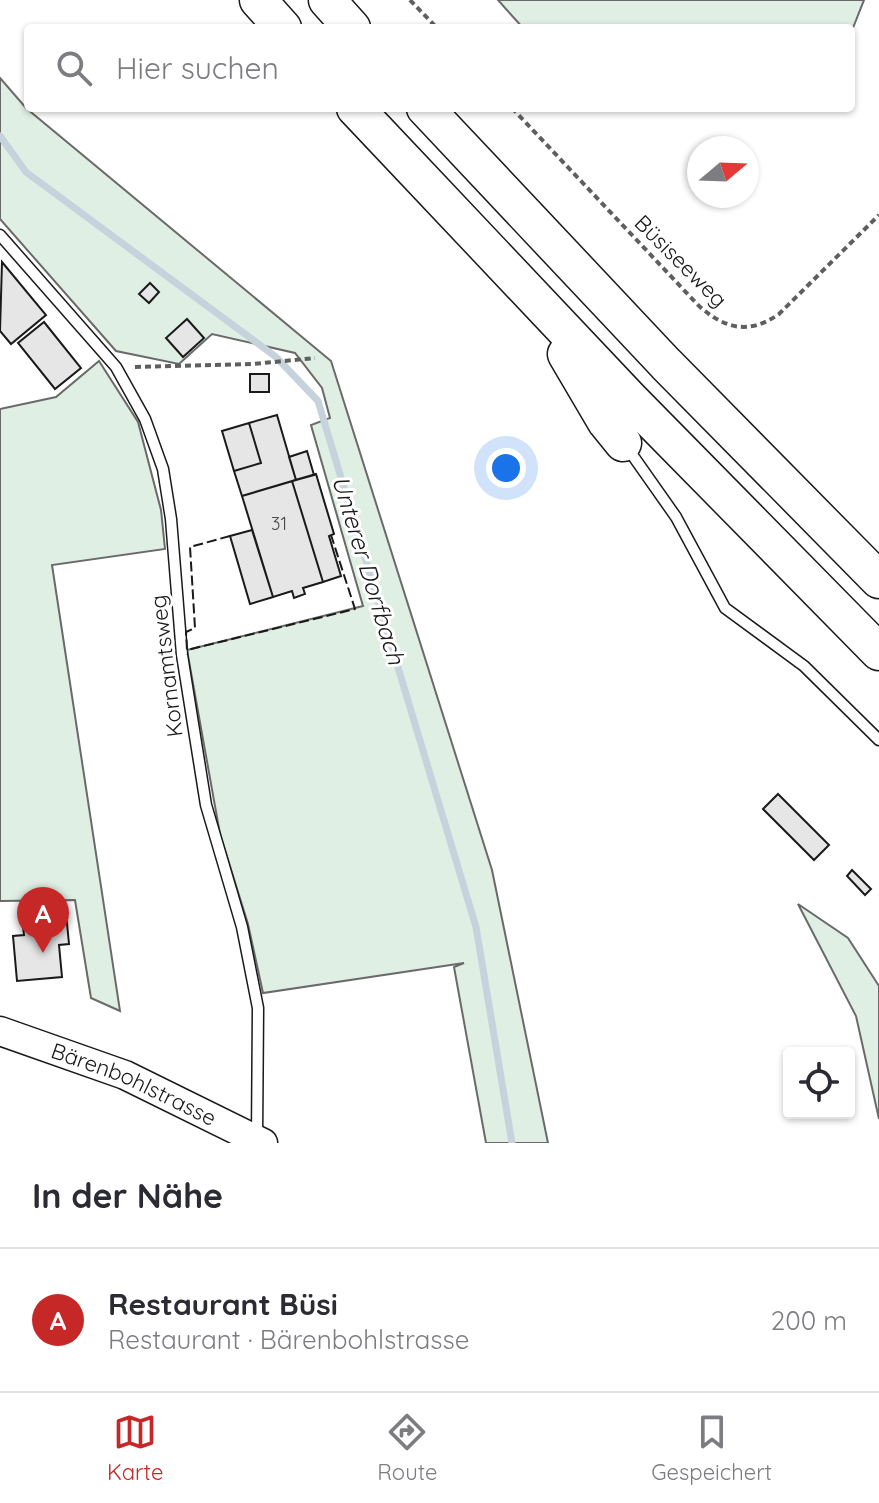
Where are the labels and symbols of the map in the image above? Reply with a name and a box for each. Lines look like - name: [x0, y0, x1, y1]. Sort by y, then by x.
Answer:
- north arrow: [687, 136, 759, 208]
- street label: Büsiseeweg: [629, 209, 733, 313]
- your location: [486, 448, 526, 488]
- water label: Unterer Dorfbach: [326, 472, 412, 668]
- house number: 31: [271, 512, 287, 535]
- street label: Kornamtsweg: [143, 593, 189, 739]
- pin: A: [17, 887, 69, 953]
- street label: Bärenbohlstrasse: [47, 1036, 221, 1132]

